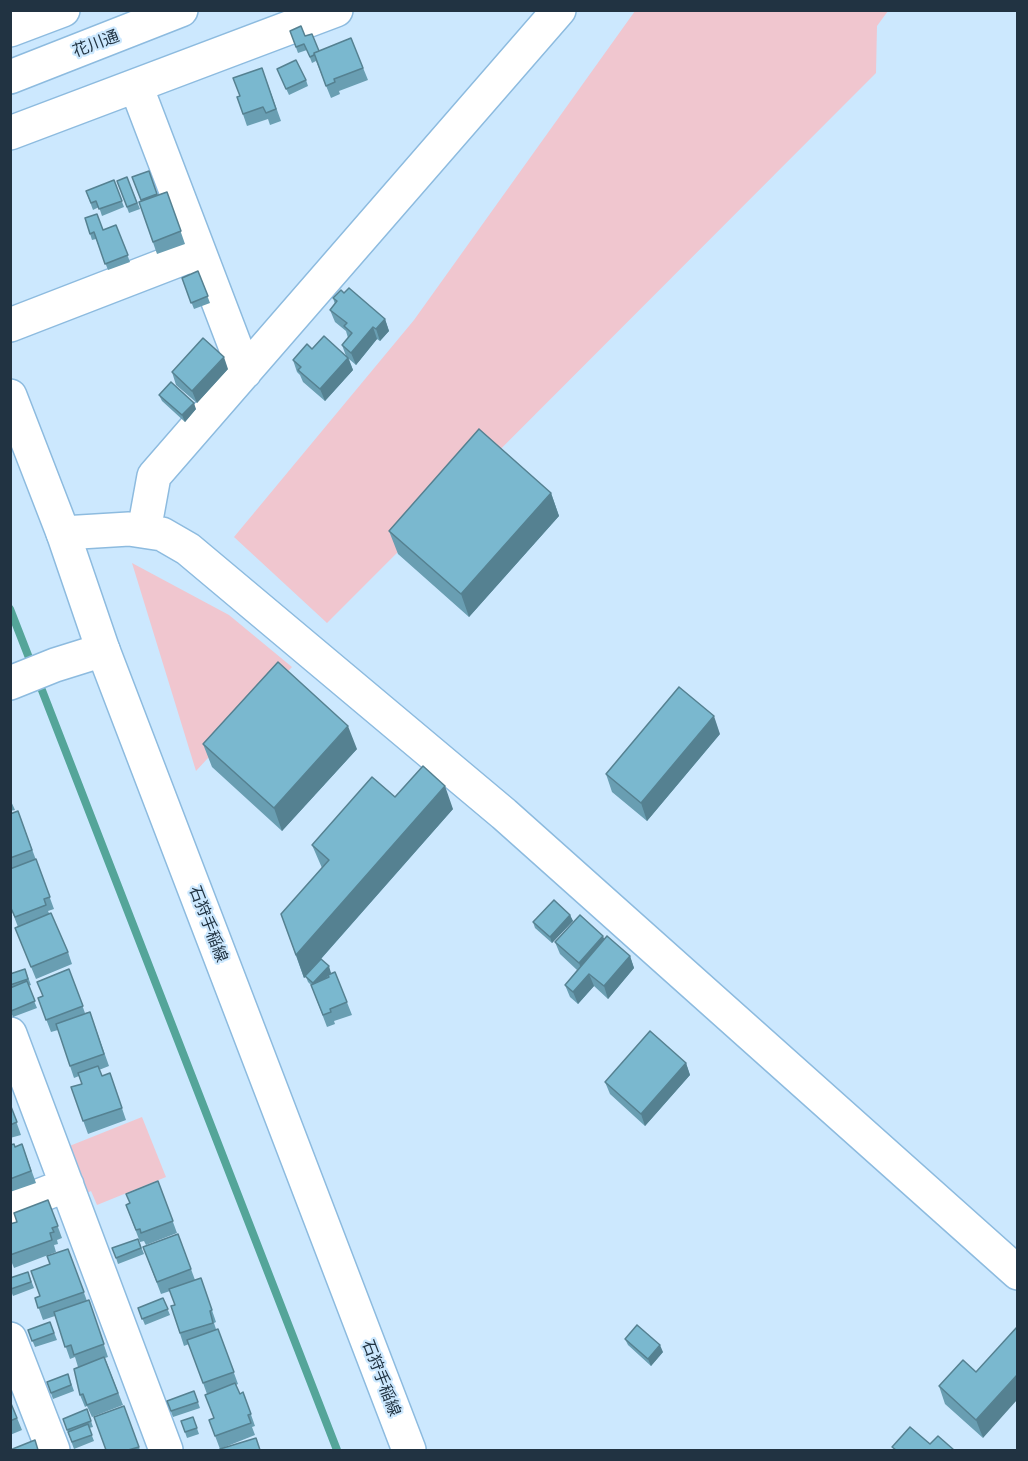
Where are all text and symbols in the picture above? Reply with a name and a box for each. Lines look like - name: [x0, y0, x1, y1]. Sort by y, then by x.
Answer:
- street label: 花川通: [70, 26, 122, 62]
- street label: 石狩手稲線: [185, 883, 231, 965]
- street label: 石狩手稲線: [358, 1337, 404, 1419]

